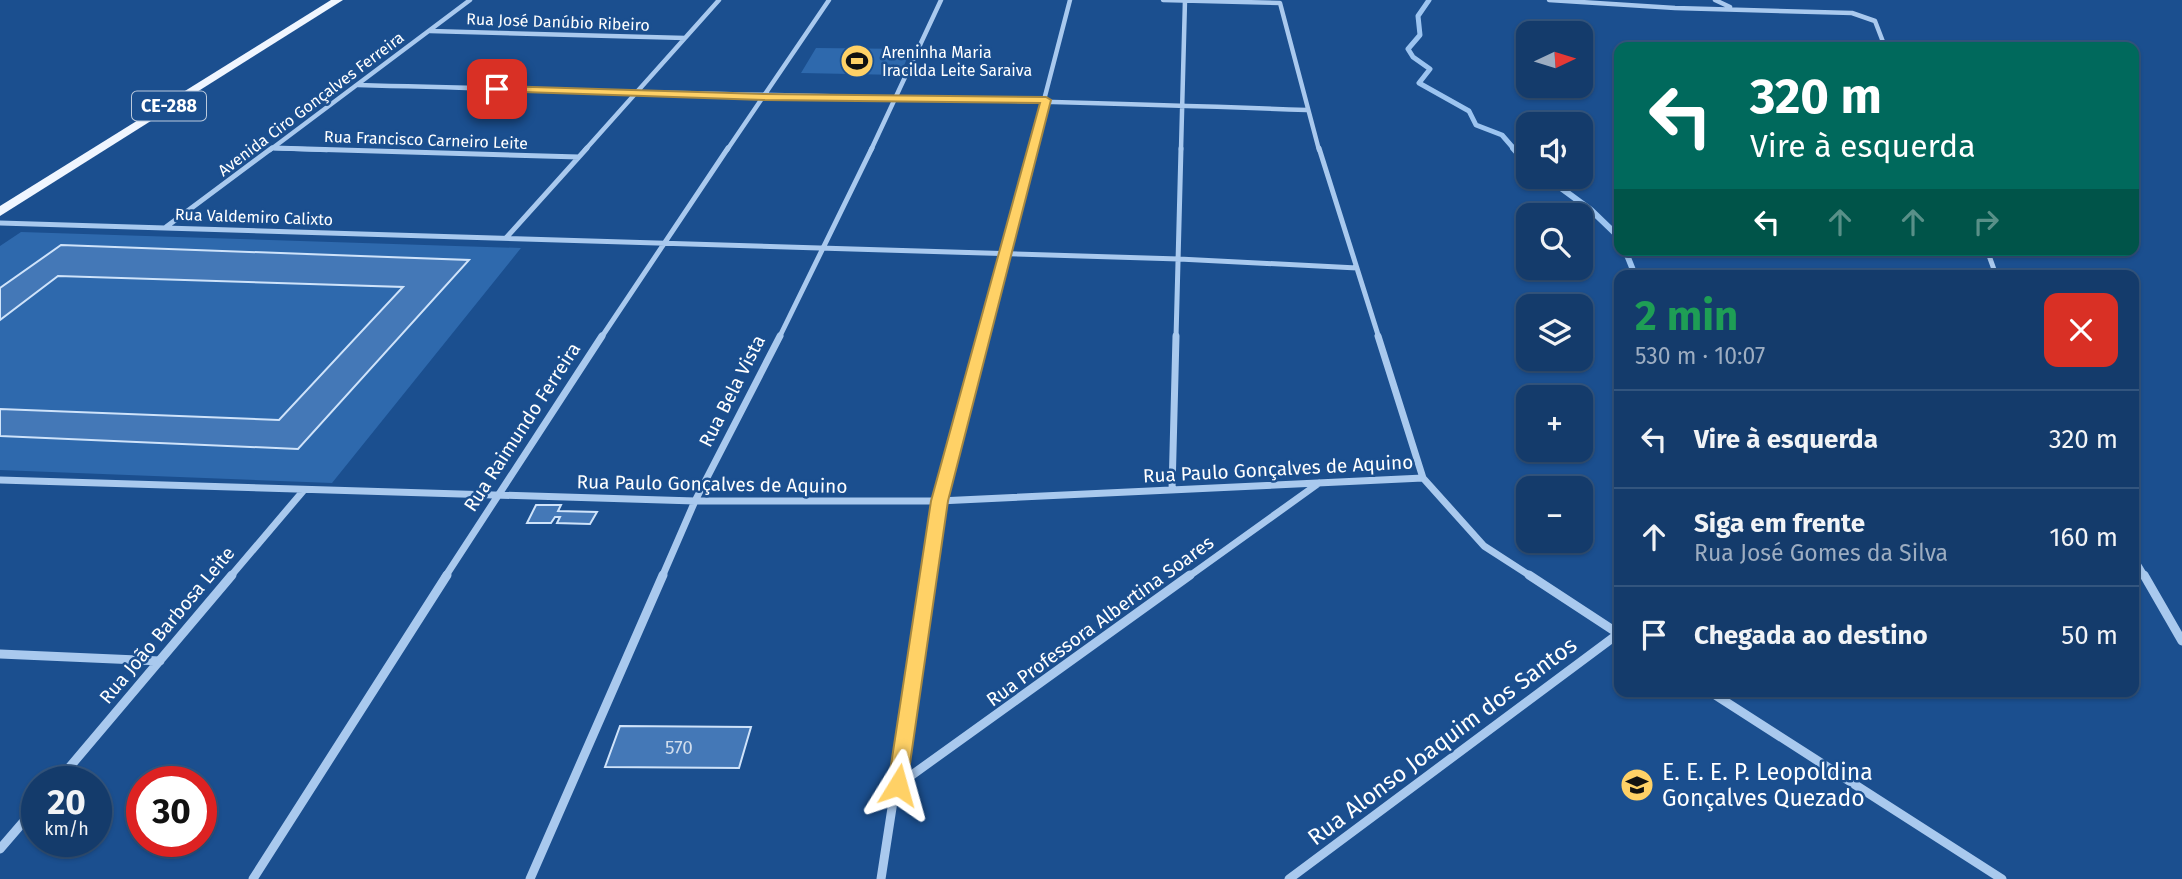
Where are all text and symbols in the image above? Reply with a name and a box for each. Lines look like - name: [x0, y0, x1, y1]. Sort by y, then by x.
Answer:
- street label: Rua José Danúbio Ribeiro: [466, 9, 650, 35]
- north arrow: [1516, 21, 1592, 98]
- map controls: [1516, 21, 1593, 553]
- street label: Avenida Ciro Gonçalves Ferreira: [214, 28, 408, 181]
- sports icon: Areninha Maria Iracilda Leite Saraiva: [838, 42, 876, 80]
- place label: Areninha Maria Iracilda Leite Saraiva: [882, 43, 1032, 80]
- pin: [467, 59, 527, 119]
- text: 320 m: [1750, 67, 1882, 126]
- icon: arrive: [478, 70, 516, 108]
- icon: left: [1635, 70, 1726, 161]
- road number: CE-288: [132, 92, 206, 120]
- button: sound: [1516, 112, 1593, 189]
- street label: Rua Francisco Carneiro Leite: [324, 127, 528, 153]
- text: Vire à esquerda: [1750, 127, 1976, 165]
- button: search: [1516, 203, 1593, 280]
- icon: left: [1748, 203, 1786, 241]
- icon: ahead: [1821, 203, 1859, 241]
- icon: ahead: [1894, 203, 1932, 241]
- icon: right: [1967, 203, 2005, 241]
- street label: Rua Valdemiro Calixto: [175, 205, 333, 229]
- text: 2 min: [1635, 291, 1738, 341]
- button: close: [2044, 293, 2118, 367]
- button: layers: [1516, 294, 1593, 371]
- street label: Rua Bela Vista: [694, 331, 770, 451]
- street label: Rua Raimundo Ferreira: [459, 338, 585, 516]
- text: 530 m · 10:07: [1635, 342, 1765, 370]
- button: +: [1516, 385, 1593, 462]
- icon: left: [1635, 420, 1673, 458]
- text: Vire à esquerda: [1694, 424, 1878, 455]
- text: 320 m: [2049, 424, 2118, 455]
- street label: Rua Paulo Gonçalves de Aquino: [1142, 450, 1414, 488]
- street label: Rua Paulo Gonçalves de Aquino: [576, 470, 848, 498]
- button: −: [1516, 476, 1593, 553]
- text: Siga em frente: [1694, 508, 1865, 539]
- icon: ahead: [1635, 518, 1673, 556]
- text: 160 m: [2049, 522, 2118, 553]
- street label: Rua Professora Albertina Soares: [982, 531, 1218, 711]
- text: Rua José Gomes da Silva: [1694, 539, 1948, 567]
- street label: Rua João Barbosa Leite: [94, 542, 240, 708]
- icon: arrive: [1635, 616, 1673, 654]
- text: Chegada ao destino: [1694, 620, 1928, 651]
- text: 50 m: [2061, 620, 2118, 651]
- street label: Rua Alonso Joaquim dos Santos: [1302, 631, 1582, 851]
- house number: 570: [665, 736, 693, 759]
- position arrow: [861, 748, 935, 822]
- place label: E. E. E. P. Leopoldina Gonçalves Quezado: [1662, 758, 1873, 812]
- speed limit sign: 30: [126, 766, 217, 857]
- school or university icon: E. E. E. P. Leopoldina Gonçalves Quezado: [1618, 766, 1656, 804]
- text: 20: [47, 781, 86, 823]
- text: km/h: [44, 818, 89, 840]

